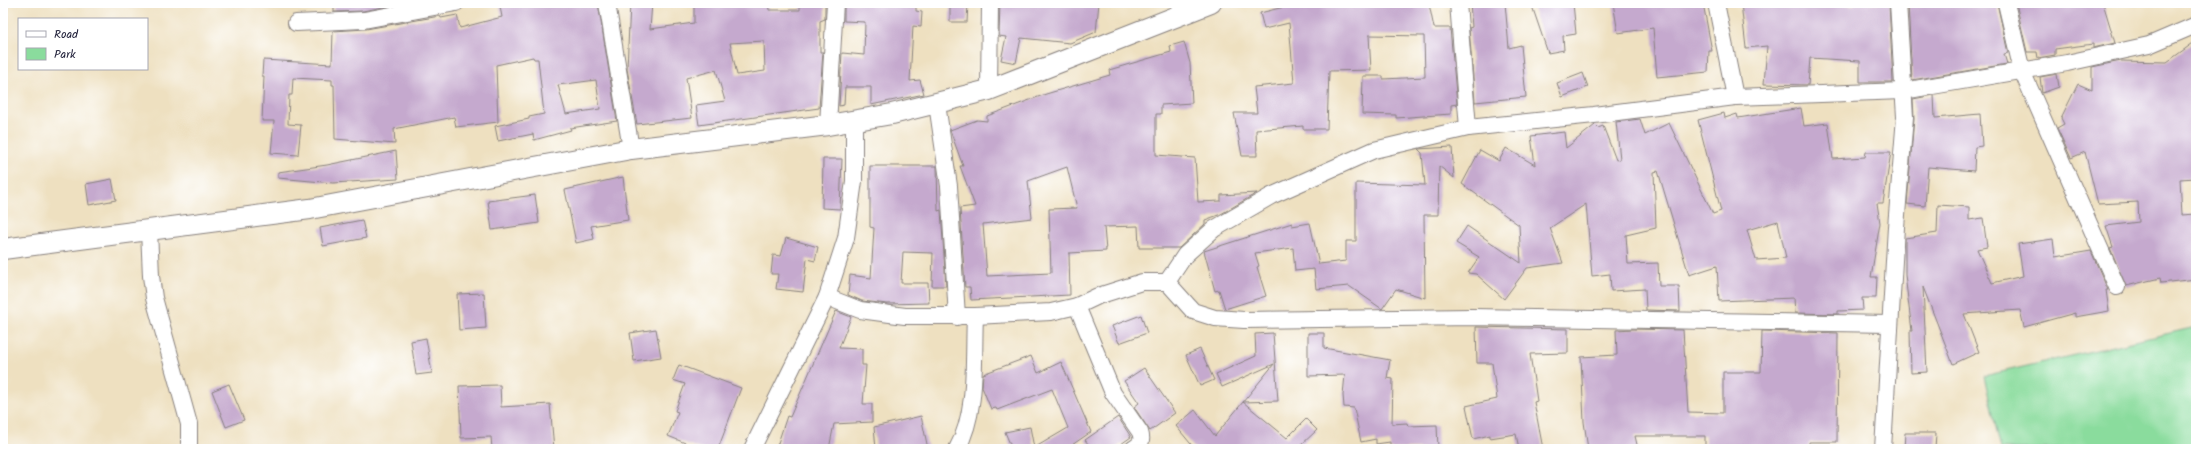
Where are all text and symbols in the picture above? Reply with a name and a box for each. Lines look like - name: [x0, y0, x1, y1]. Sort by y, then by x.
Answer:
- legend: [18, 18, 148, 70]
- text: Road: [54, 25, 79, 44]
- text: Park: [54, 45, 76, 64]

